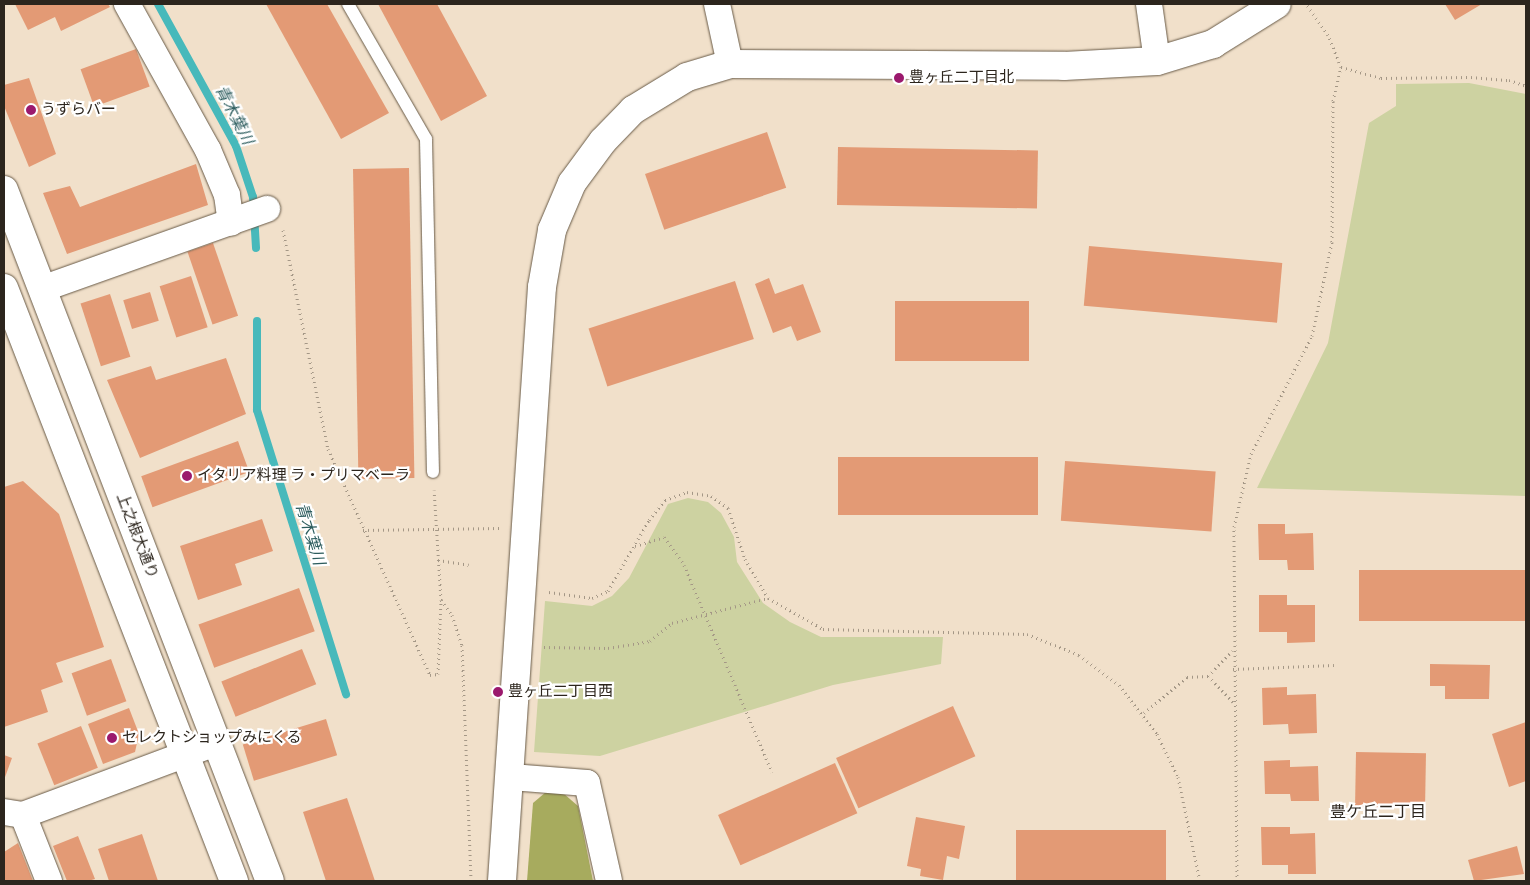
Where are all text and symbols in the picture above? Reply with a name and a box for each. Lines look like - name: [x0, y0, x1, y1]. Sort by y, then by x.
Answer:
- place label: 豊ヶ丘二丁目北: [909, 69, 1014, 87]
- marker: 豊ヶ丘二丁目北: [893, 72, 905, 84]
- water label: 青木葉川: [211, 82, 257, 148]
- place label: うずらバー: [41, 101, 116, 119]
- marker: うずらバー: [25, 104, 37, 116]
- place label: イタリア料理 ラ・プリマベーラ: [197, 467, 411, 485]
- marker: イタリア料理 ラ・プリマベーラ: [181, 470, 193, 482]
- street label: 上之根大通り: [112, 491, 162, 581]
- water label: 青木葉川: [291, 501, 329, 567]
- place label: 豊ヶ丘二丁目西: [508, 683, 613, 701]
- marker: 豊ヶ丘二丁目西: [492, 686, 504, 698]
- place label: セレクトショップみにくる: [122, 729, 302, 747]
- marker: セレクトショップみにくる: [106, 732, 118, 744]
- district label: 豊ケ丘二丁目: [1330, 802, 1426, 822]

